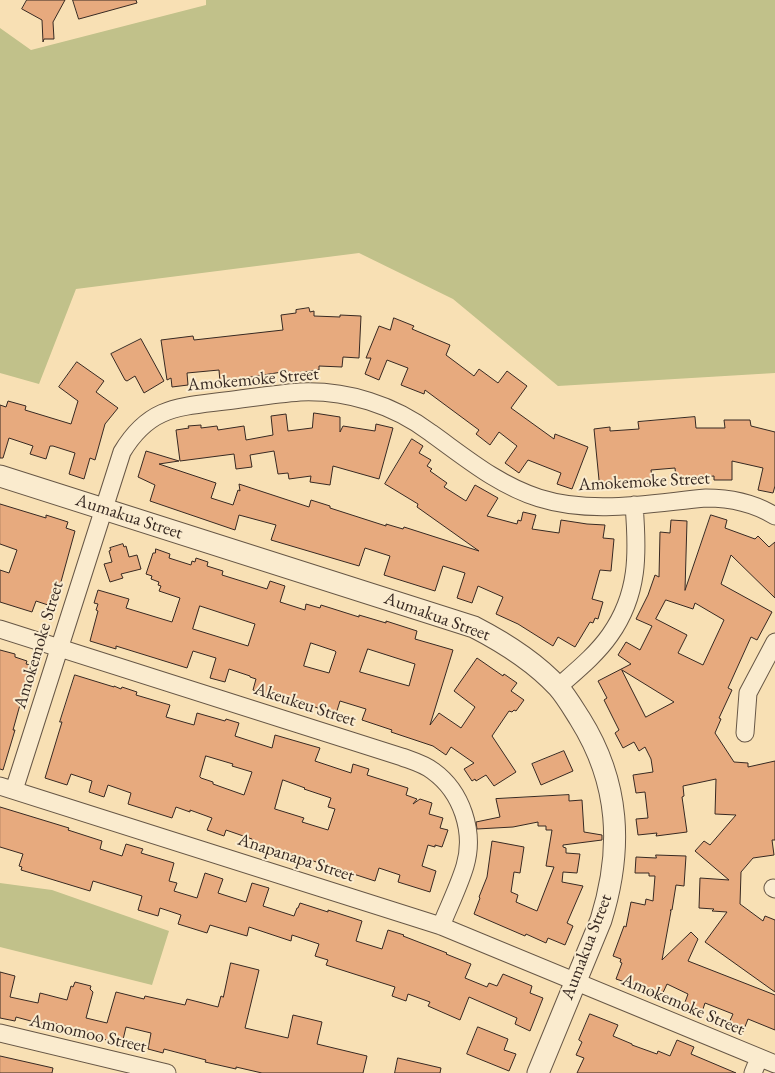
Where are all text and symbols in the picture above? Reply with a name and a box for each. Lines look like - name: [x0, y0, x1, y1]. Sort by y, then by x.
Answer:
- street label: Amokemoke Street: [186, 363, 320, 397]
- street label: Amokemoke Street: [578, 468, 710, 496]
- street label: Aumakua Street: [73, 490, 185, 544]
- street label: Amokemoke Street: [9, 579, 69, 711]
- street label: Aumakua Street: [381, 588, 493, 646]
- street label: Akeukeu Street: [251, 678, 359, 732]
- street label: Anapanapa Street: [235, 829, 357, 887]
- street label: Aumakua Street: [557, 891, 617, 1003]
- street label: Amokemoke Street: [618, 969, 748, 1041]
- street label: Amoomoo Street: [27, 1010, 149, 1058]

